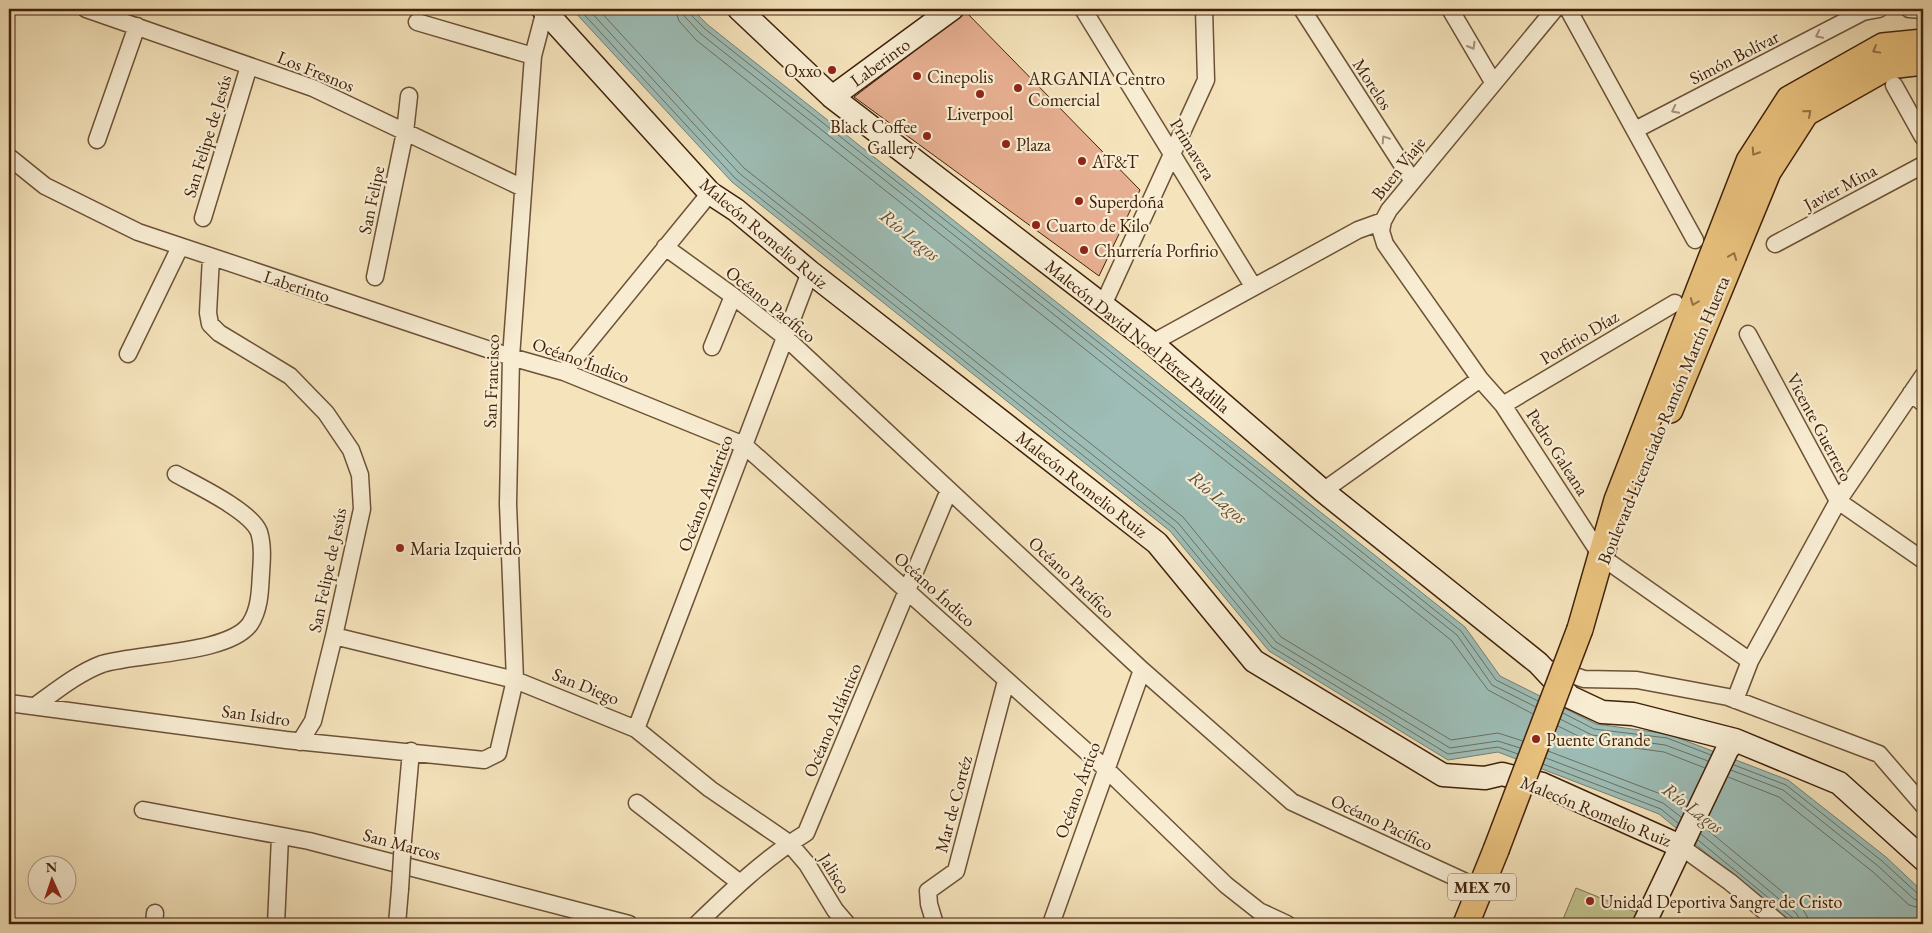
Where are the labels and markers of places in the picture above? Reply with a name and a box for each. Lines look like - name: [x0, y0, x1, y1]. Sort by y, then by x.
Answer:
- place label: Oxxo: [784, 59, 822, 82]
- marker: Oxxo: [826, 64, 838, 76]
- place label: Cinepolis: [927, 65, 993, 88]
- place label: ARGANIA Centro Comercial: [1027, 67, 1165, 111]
- marker: Cinepolis: [911, 70, 923, 82]
- marker: ARGANIA Centro Comercial: [1012, 82, 1024, 94]
- marker: Liverpool: [974, 88, 986, 100]
- place label: Liverpool: [947, 102, 1013, 125]
- place label: Black Coffee Gallery: [830, 115, 917, 159]
- marker: Black Coffee Gallery: [921, 130, 933, 142]
- place label: Plaza: [1016, 133, 1052, 156]
- marker: Plaza: [1000, 138, 1012, 150]
- place label: AT&T: [1091, 150, 1139, 173]
- marker: AT&T: [1076, 155, 1088, 167]
- place label: Superdoña: [1089, 190, 1165, 213]
- marker: Superdoña: [1073, 195, 1085, 207]
- place label: Cuarto de Kilo: [1046, 214, 1149, 237]
- marker: Cuarto de Kilo: [1030, 219, 1042, 231]
- place label: Churrería Porfirio: [1094, 239, 1218, 262]
- marker: Churrería Porfirio: [1078, 244, 1090, 256]
- place label: Maria Izquierdo: [410, 537, 522, 560]
- marker: Maria Izquierdo: [394, 542, 406, 554]
- place label: Puente Grande: [1546, 728, 1650, 751]
- marker: Puente Grande: [1530, 733, 1542, 745]
- place label: Unidad Deportiva Sangre de Cristo: [1600, 890, 1842, 913]
- marker: Unidad Deportiva Sangre de Cristo: [1584, 895, 1596, 907]

